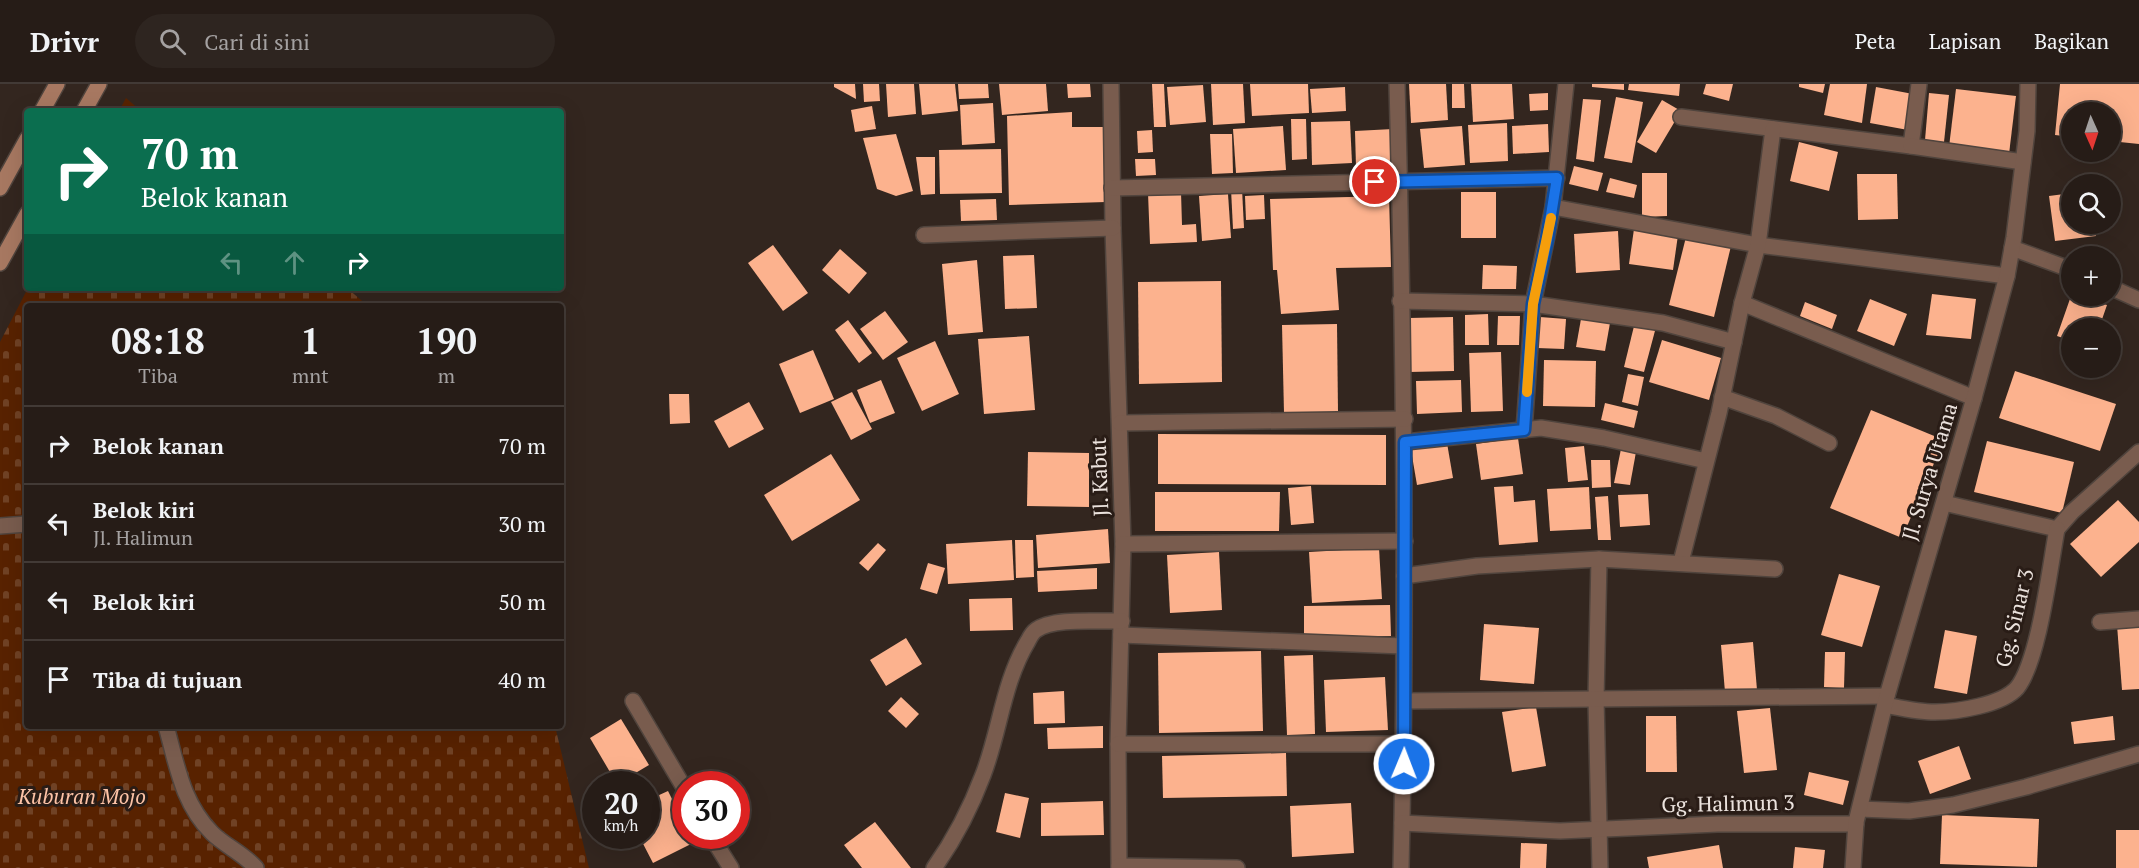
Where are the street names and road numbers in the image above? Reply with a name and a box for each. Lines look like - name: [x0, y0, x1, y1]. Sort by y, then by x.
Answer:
- street label: Jl. Surya Utama: [1895, 399, 1963, 544]
- street label: Jl. Kabut: [1084, 437, 1114, 517]
- street label: Gg. Sinar 3: [1988, 566, 2040, 670]
- street label: Gg. Halimun 3: [1661, 788, 1795, 818]

